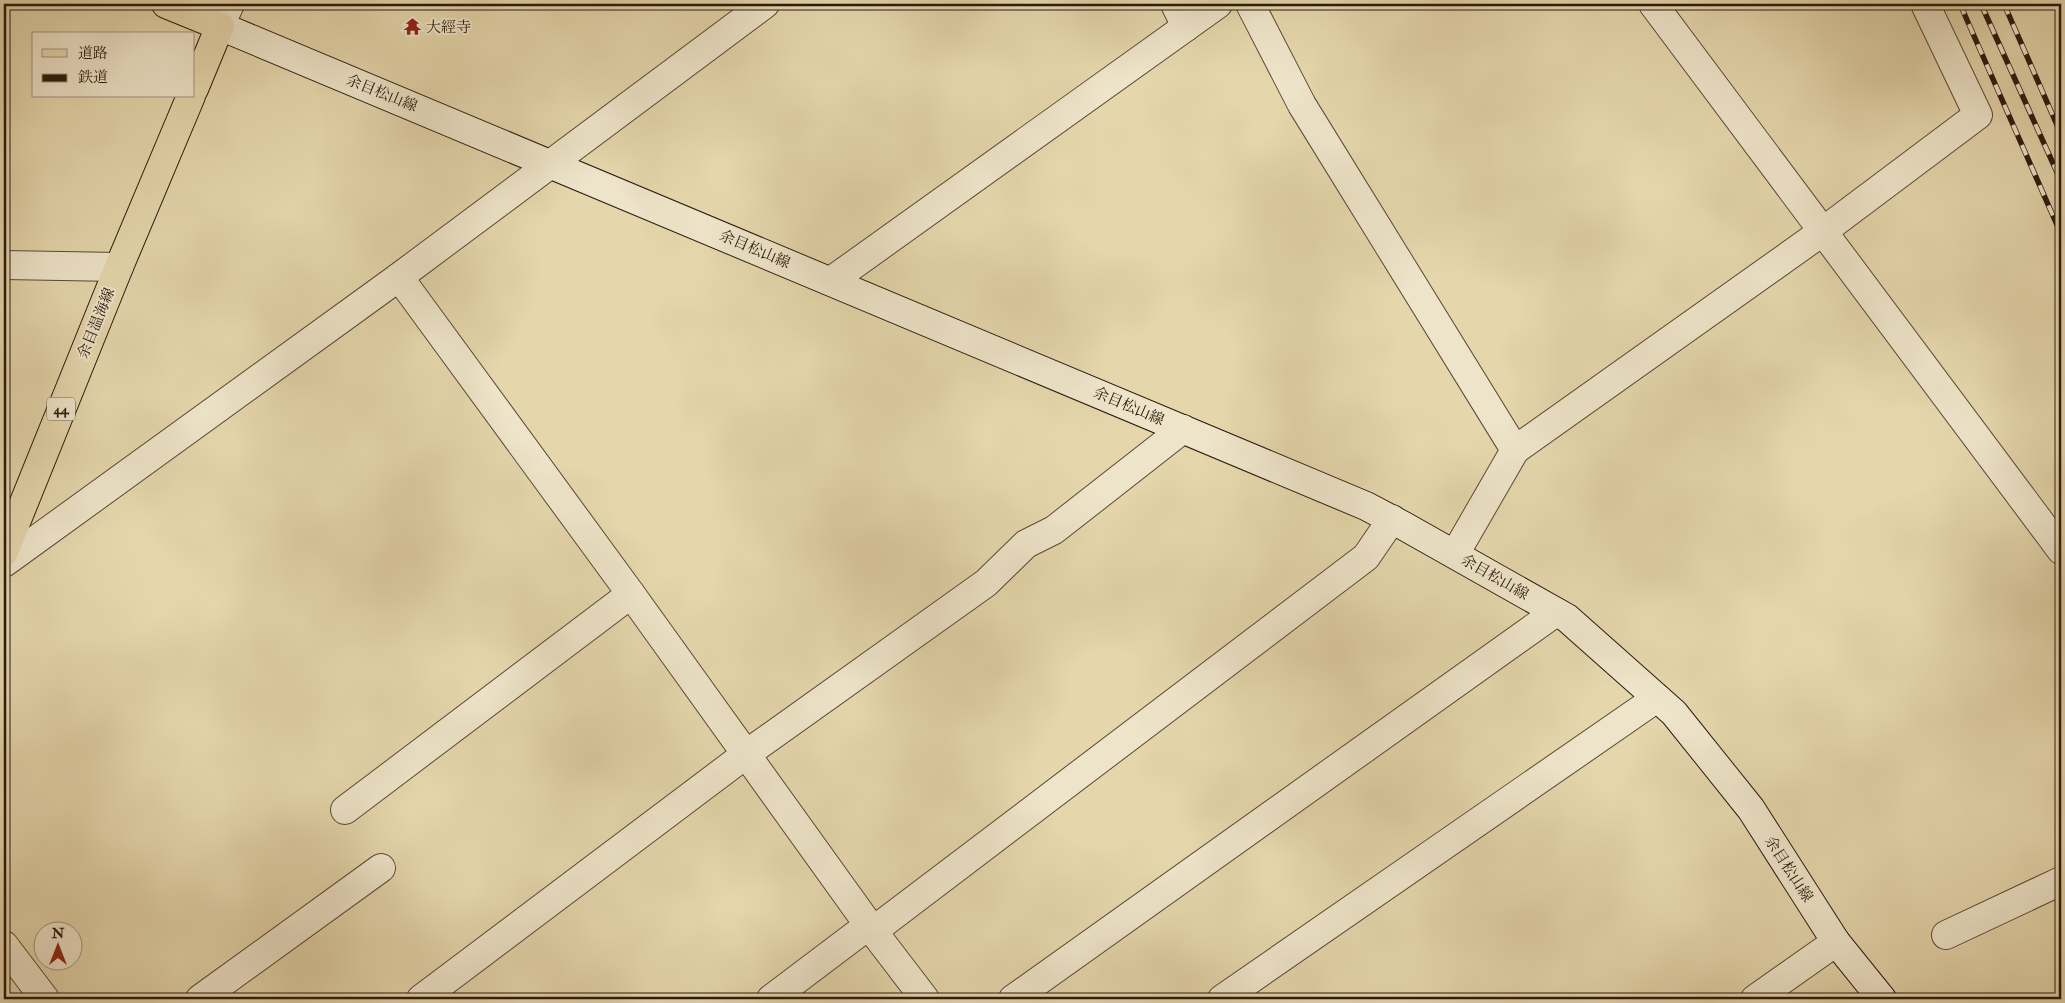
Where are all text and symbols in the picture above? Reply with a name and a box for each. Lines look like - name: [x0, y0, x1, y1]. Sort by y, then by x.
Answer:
- temple icon: 大經寺: [402, 17, 422, 37]
- place label: 大經寺: [426, 18, 471, 37]
- legend: [32, 32, 195, 98]
- text: 道路: [78, 44, 108, 63]
- text: 鉄道: [78, 68, 108, 87]
- street label: 余目松山線: [343, 71, 420, 116]
- street label: 余目松山線: [717, 226, 793, 273]
- street label: 余目温海線: [74, 285, 119, 362]
- street label: 余目松山線: [1091, 383, 1167, 430]
- road number: 44: [47, 398, 75, 420]
- street label: 余目松山線: [1458, 550, 1532, 604]
- street label: 余目松山線: [1760, 833, 1817, 906]
- north arrow: [32, 920, 82, 970]
- text: N: [51, 925, 65, 942]

